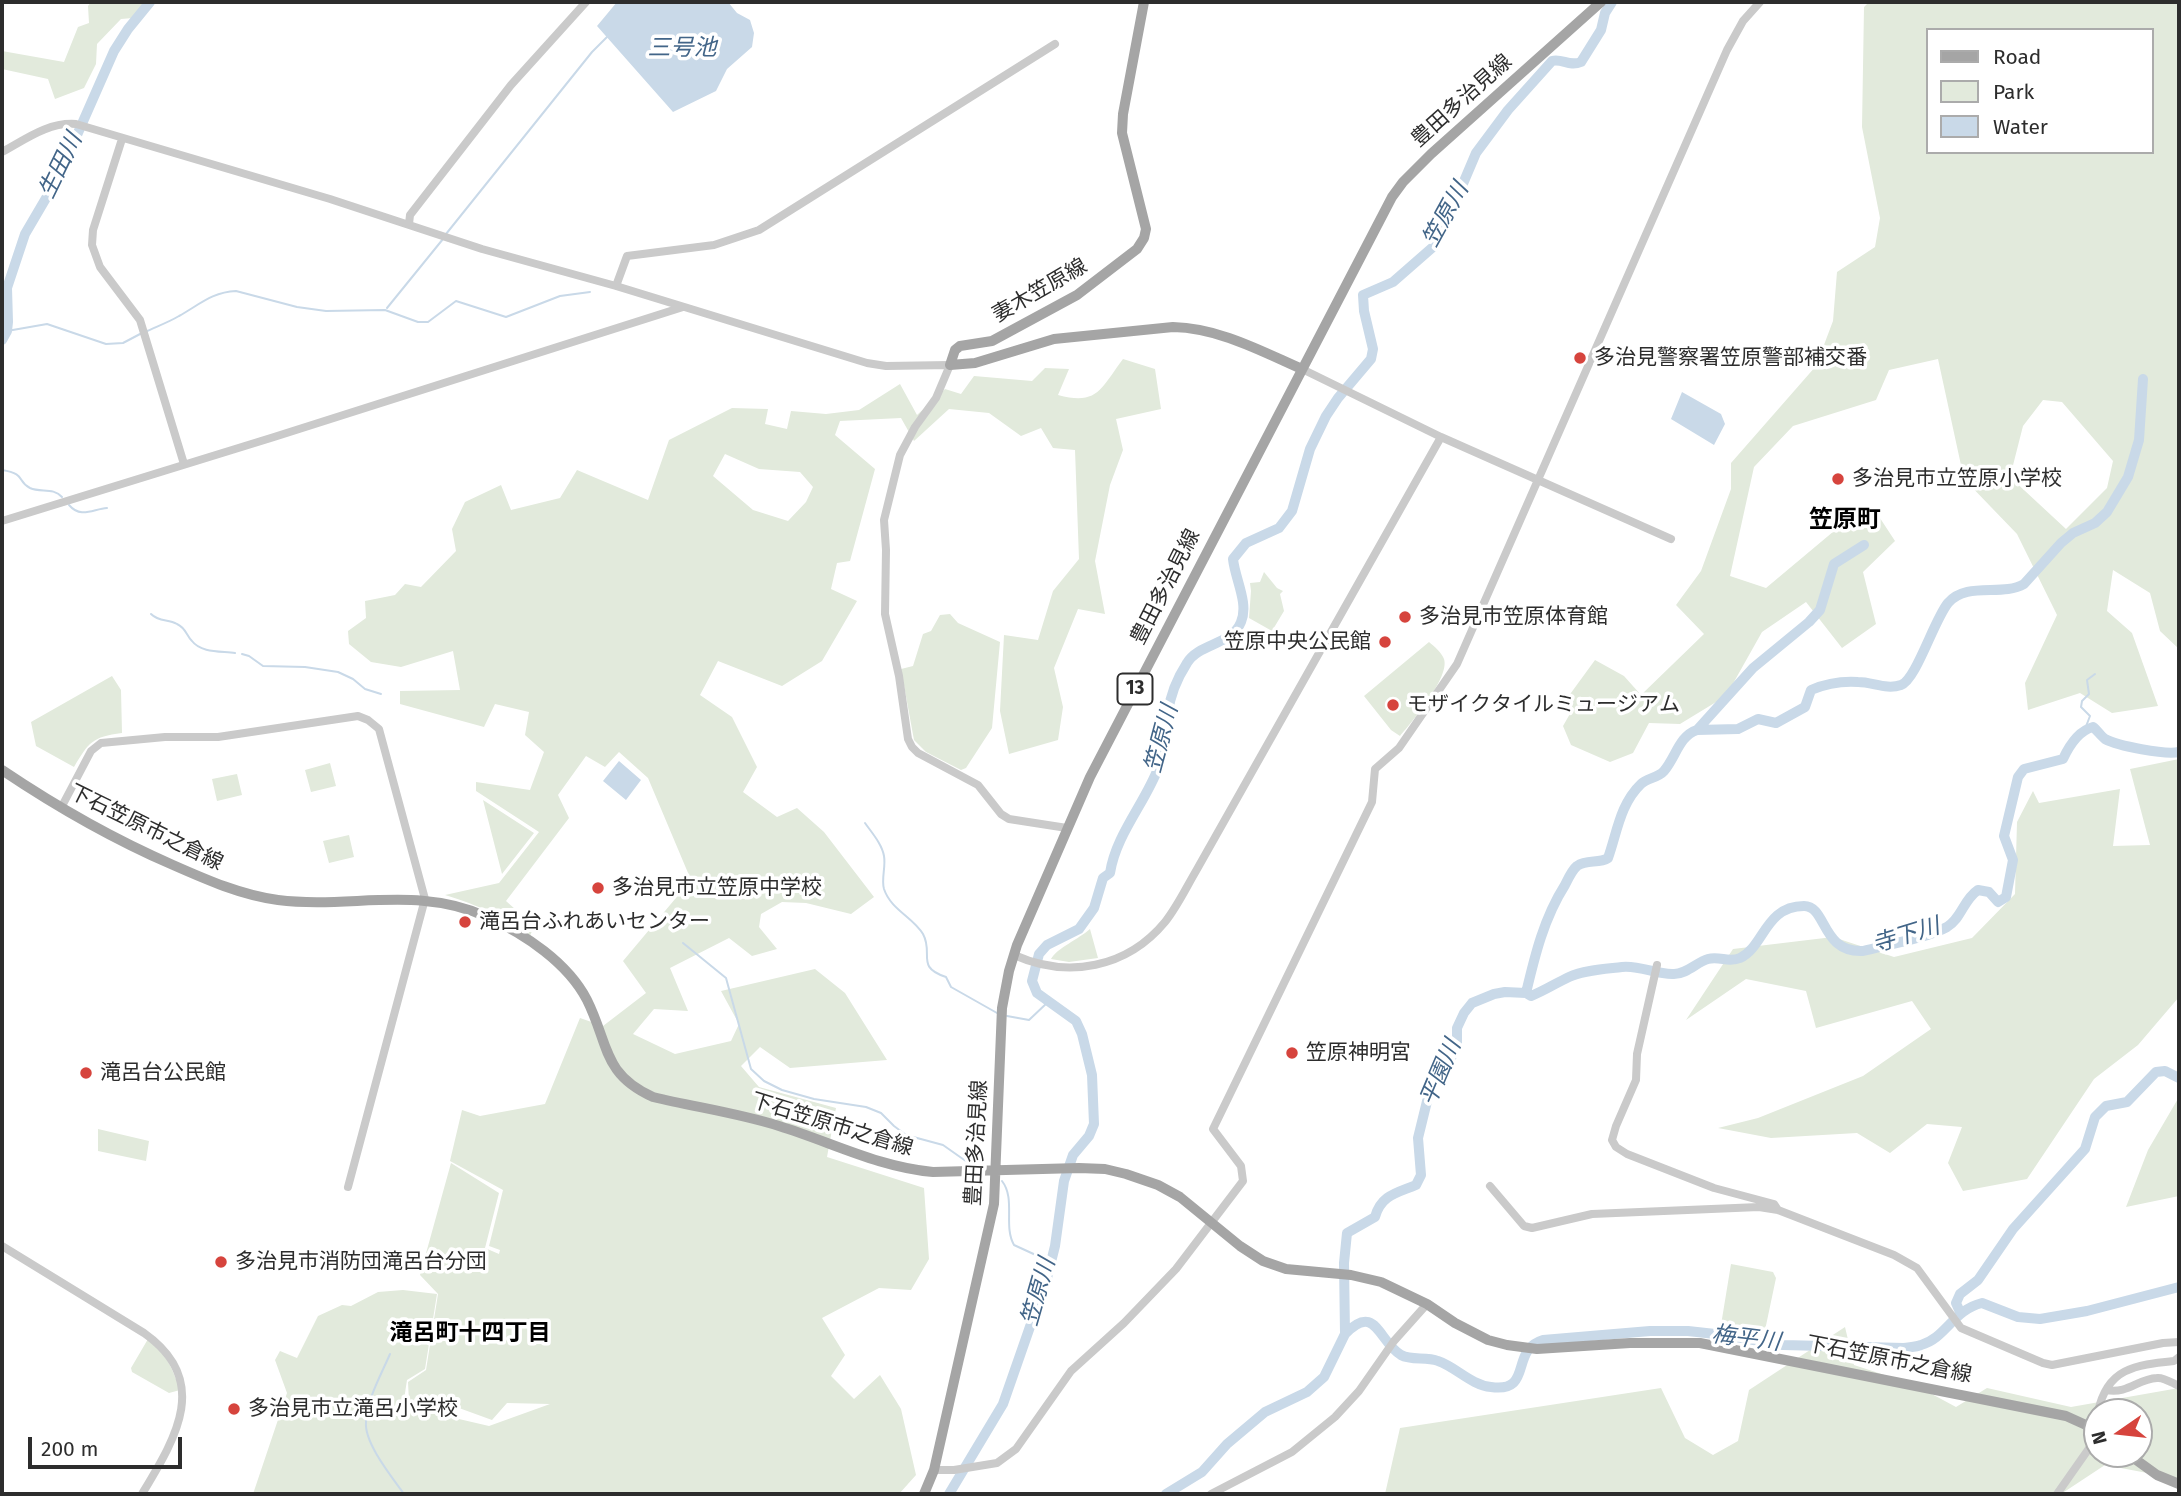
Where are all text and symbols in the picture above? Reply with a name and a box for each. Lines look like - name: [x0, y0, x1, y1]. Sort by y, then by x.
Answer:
- legend: [1926, 28, 2153, 154]
- water label: 三号池: [648, 35, 716, 63]
- text: Road: [1993, 44, 2041, 70]
- street label: 豊田多治見線: [1407, 49, 1517, 153]
- text: Park: [1993, 79, 2034, 105]
- text: Water: [1993, 114, 2048, 140]
- water label: 生田川: [33, 129, 89, 203]
- water label: 笠原川: [1417, 178, 1475, 252]
- street label: 妻木笠原線: [988, 254, 1092, 328]
- place label: 多治見警察署笠原警部補交番: [1594, 345, 1867, 371]
- marker: 多治見警察署笠原警部補交番: [1572, 350, 1588, 366]
- place label: 多治見市立笠原小学校: [1852, 466, 2062, 492]
- marker: 多治見市立笠原小学校: [1830, 471, 1846, 487]
- district label: 笠原町: [1809, 506, 1881, 534]
- street label: 豊田多治見線: [1126, 525, 1206, 649]
- place label: 多治見市笠原体育館: [1419, 604, 1608, 630]
- marker: 多治見市笠原体育館: [1397, 609, 1413, 625]
- place label: 笠原中央公民館: [1224, 629, 1371, 655]
- marker: 笠原中央公民館: [1377, 634, 1393, 650]
- road number: 13: [1118, 674, 1152, 704]
- place label: モザイクタイルミュージアム: [1407, 692, 1680, 718]
- marker: モザイクタイルミュージアム: [1385, 697, 1401, 713]
- water label: 笠原川: [1140, 702, 1184, 776]
- street label: 下石笠原市之倉線: [65, 780, 227, 876]
- place label: 多治見市立笠原中学校: [612, 875, 822, 901]
- marker: 多治見市立笠原中学校: [590, 880, 606, 896]
- place label: 滝呂台ふれあいセンター: [479, 909, 710, 935]
- water label: 寺下川: [1869, 913, 1943, 959]
- marker: 滝呂台ふれあいセンター: [457, 914, 473, 930]
- water label: 平園川: [1415, 1036, 1467, 1110]
- place label: 笠原神明宮: [1306, 1040, 1411, 1066]
- marker: 笠原神明宮: [1284, 1045, 1300, 1061]
- place label: 滝呂台公民館: [100, 1060, 226, 1086]
- marker: 滝呂台公民館: [78, 1065, 94, 1081]
- street label: 豊田多治見線: [961, 1079, 993, 1207]
- street label: 下石笠原市之倉線: [748, 1088, 916, 1162]
- place label: 多治見市消防団滝呂台分団: [235, 1249, 487, 1275]
- marker: 多治見市消防団滝呂台分団: [213, 1254, 229, 1270]
- water label: 笠原川: [1016, 1255, 1062, 1329]
- district label: 滝呂町十四丁目: [390, 1320, 550, 1348]
- water label: 梅平川: [1710, 1321, 1782, 1357]
- street label: 下石笠原市之倉線: [1804, 1332, 1974, 1388]
- place label: 多治見市立滝呂小学校: [248, 1396, 458, 1422]
- north arrow: [2083, 1398, 2153, 1468]
- marker: 多治見市立滝呂小学校: [226, 1401, 242, 1417]
- scale bar: [32, 1422, 186, 1466]
- text: N: [2086, 1429, 2112, 1447]
- text: 200 m: [41, 1436, 98, 1462]

